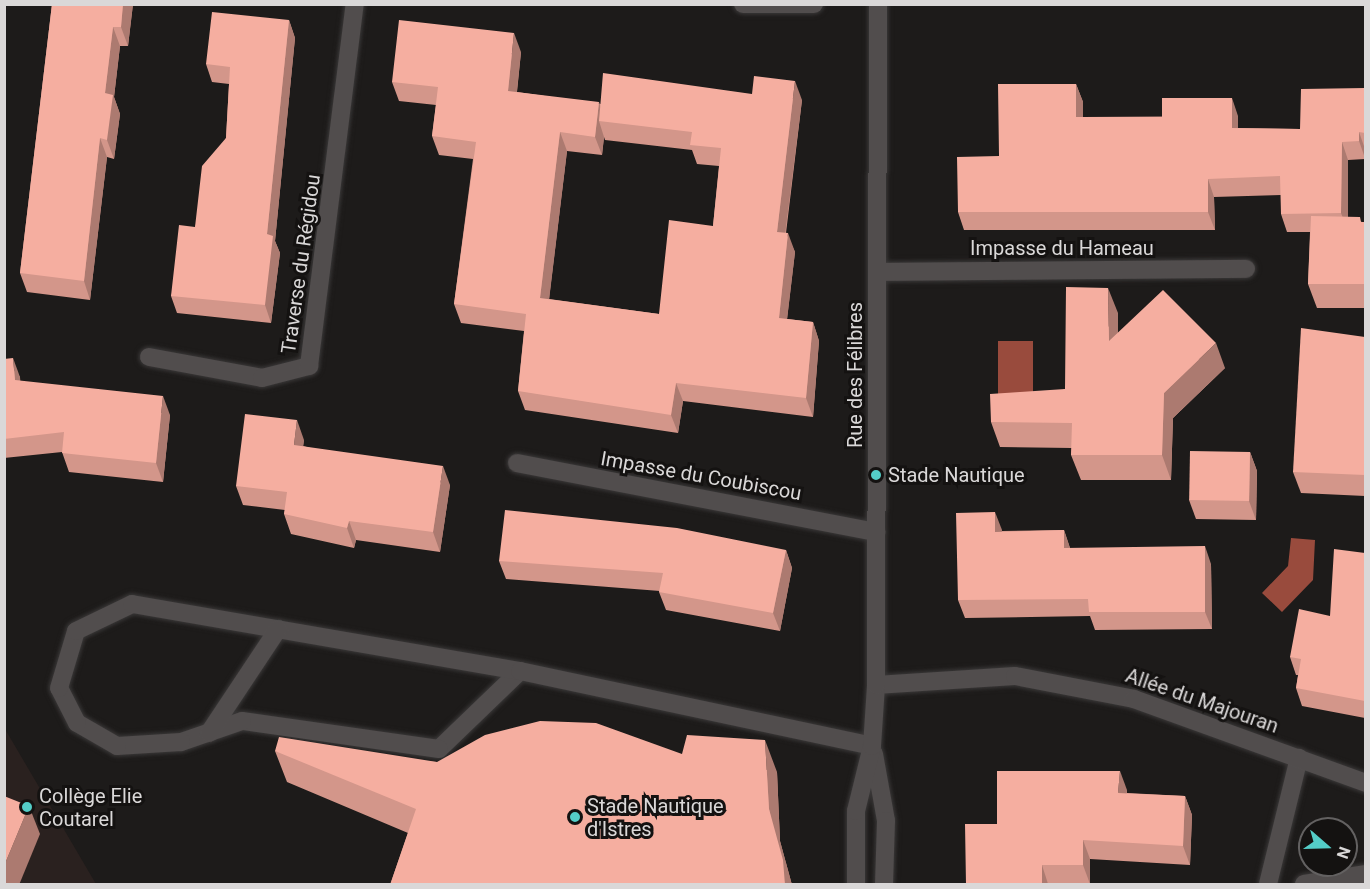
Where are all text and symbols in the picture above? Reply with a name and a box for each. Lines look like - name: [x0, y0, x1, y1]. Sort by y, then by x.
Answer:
- street label: Traverse du Régidou: [277, 173, 325, 355]
- street label: Impasse du Hameau: [970, 236, 1154, 260]
- street label: Rue des Félibres: [843, 302, 867, 448]
- street label: Impasse du Coubiscou: [599, 447, 803, 505]
- place label: Stade Nautique: [888, 463, 1025, 487]
- marker: Stade Nautique: [869, 468, 883, 482]
- street label: Allée du Majouran: [1122, 664, 1282, 738]
- place label: Collège Elie Coutarel: [39, 784, 142, 831]
- place label: Stade Nautique d'Istres: [587, 794, 724, 841]
- marker: Collège Elie Coutarel: [20, 800, 34, 814]
- marker: Stade Nautique d'Istres: [568, 810, 582, 824]
- north arrow: [1298, 817, 1358, 877]
- text: N: [1333, 844, 1354, 861]

